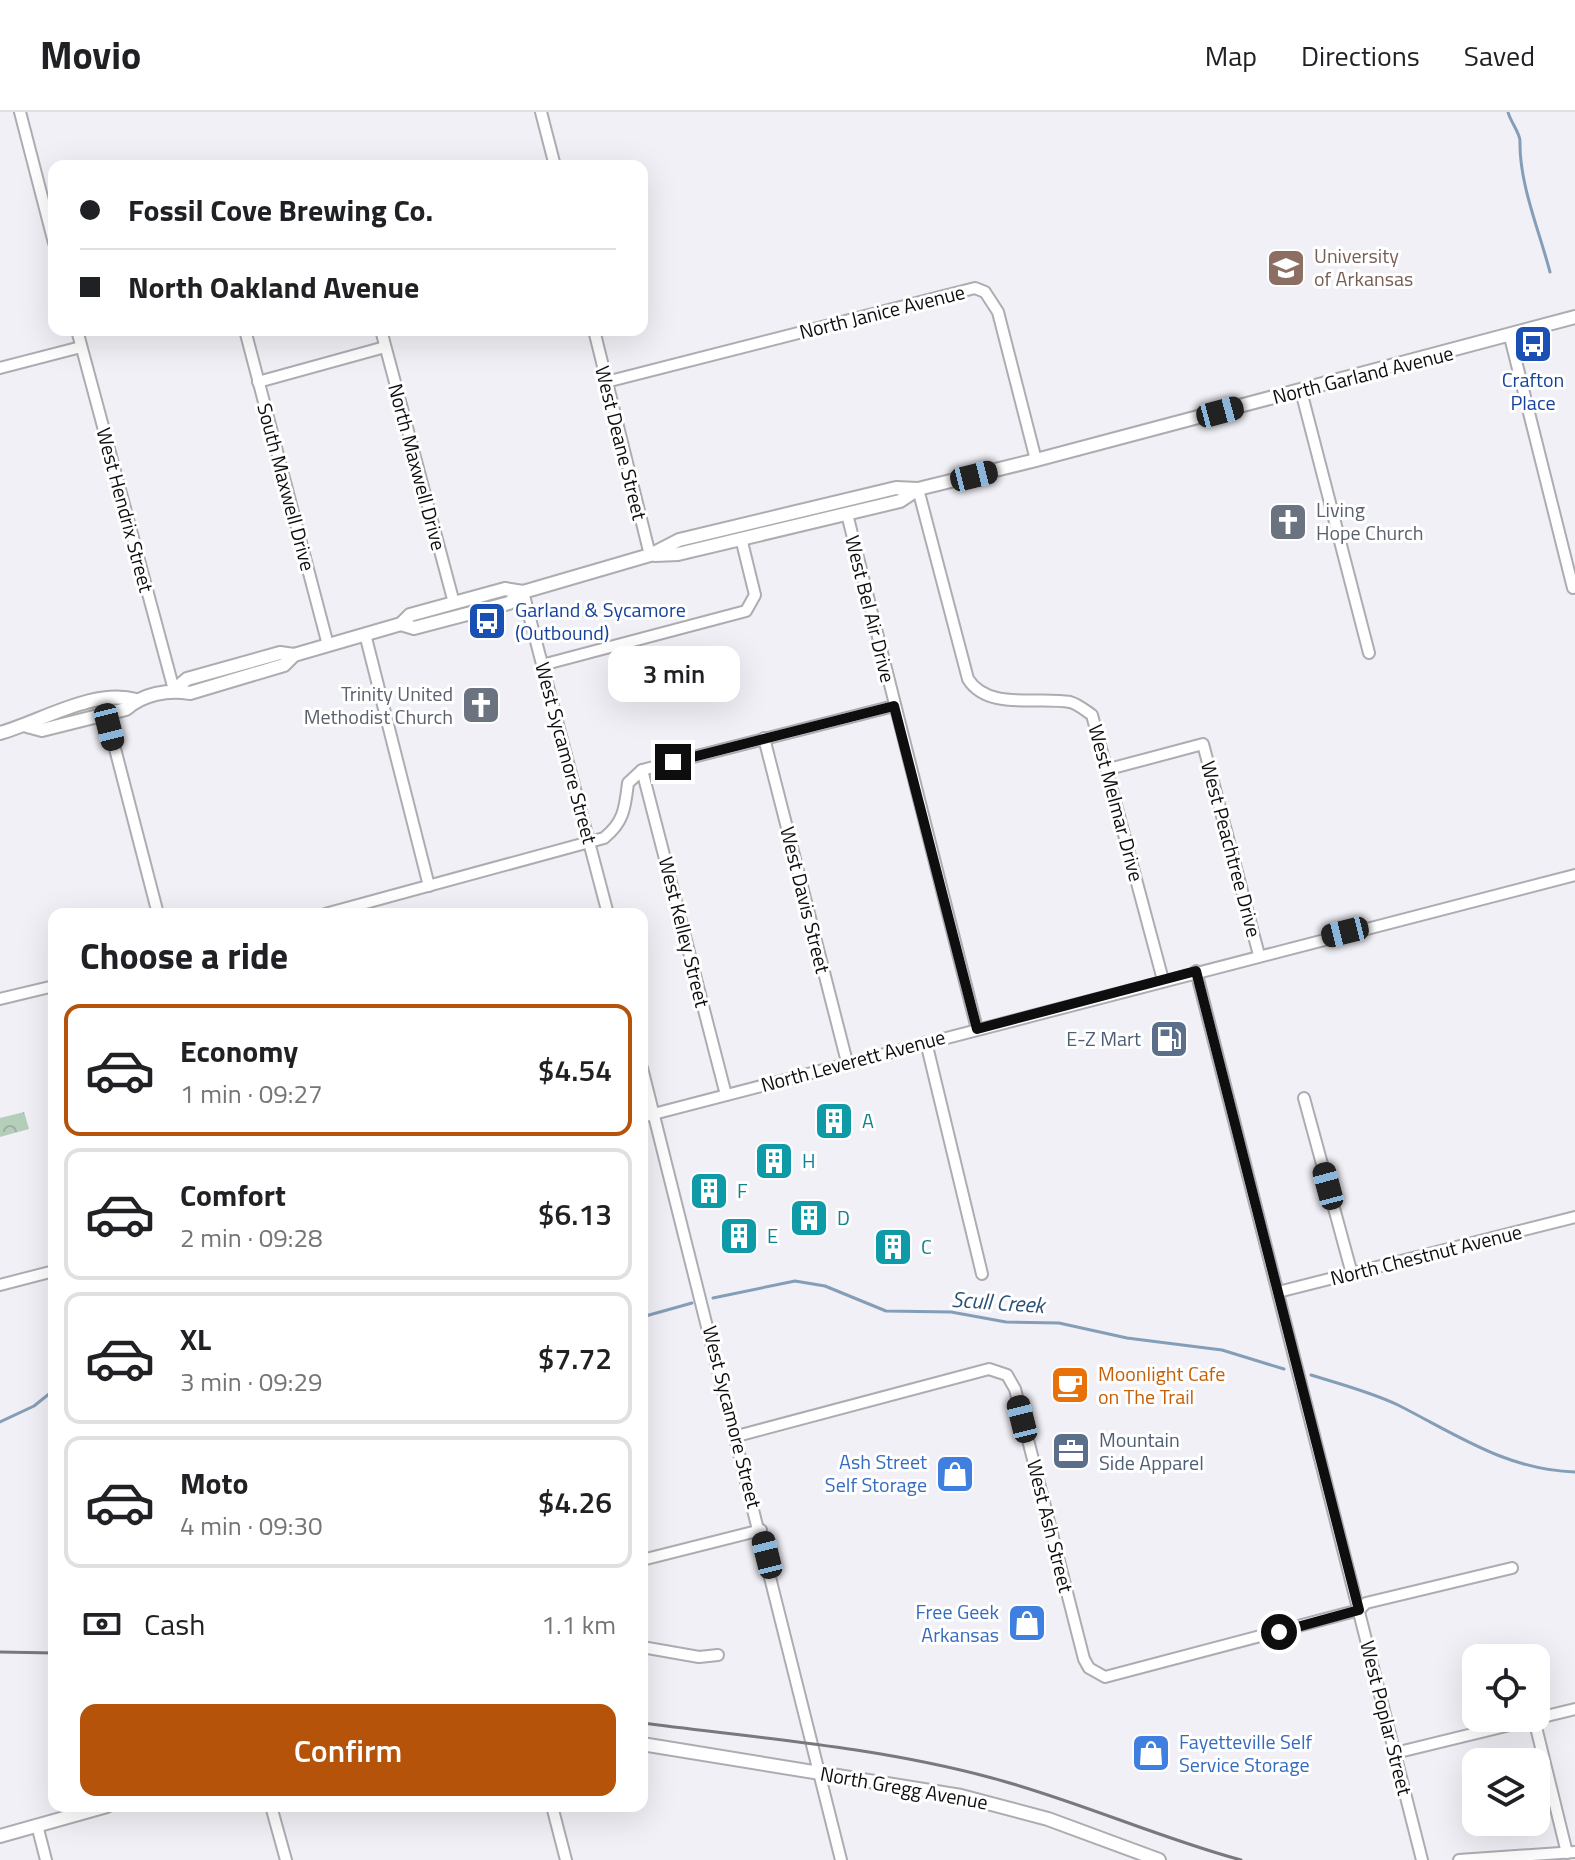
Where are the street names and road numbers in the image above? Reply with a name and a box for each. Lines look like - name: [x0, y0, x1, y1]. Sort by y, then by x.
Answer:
- street label: North Janice Avenue: [796, 276, 968, 347]
- street label: North Garland Avenue: [1269, 337, 1457, 412]
- street label: West Deane Street: [587, 362, 656, 523]
- street label: North Maxwell Drive: [380, 380, 455, 554]
- street label: South Maxwell Drive: [249, 399, 324, 574]
- street label: West Hendrix Street: [89, 424, 162, 596]
- street label: West Bel Air Drive: [837, 532, 904, 686]
- street label: West Sycamore Street: [527, 659, 606, 847]
- street label: West Melmar Drive: [1081, 721, 1152, 885]
- street label: West Peachtree Drive: [1193, 757, 1270, 941]
- street label: West Davis Street: [772, 823, 839, 977]
- street label: West Kelley Street: [651, 853, 718, 1010]
- street label: North Leverett Avenue: [757, 1021, 949, 1100]
- street label: North Chestnut Avenue: [1327, 1216, 1525, 1293]
- street label: West Sycamore Street: [695, 1322, 770, 1511]
- street label: West Ash Street: [1019, 1456, 1082, 1596]
- street label: West Poplar Street: [1352, 1637, 1421, 1799]
- street label: North Gregg Avenue: [818, 1758, 990, 1818]

